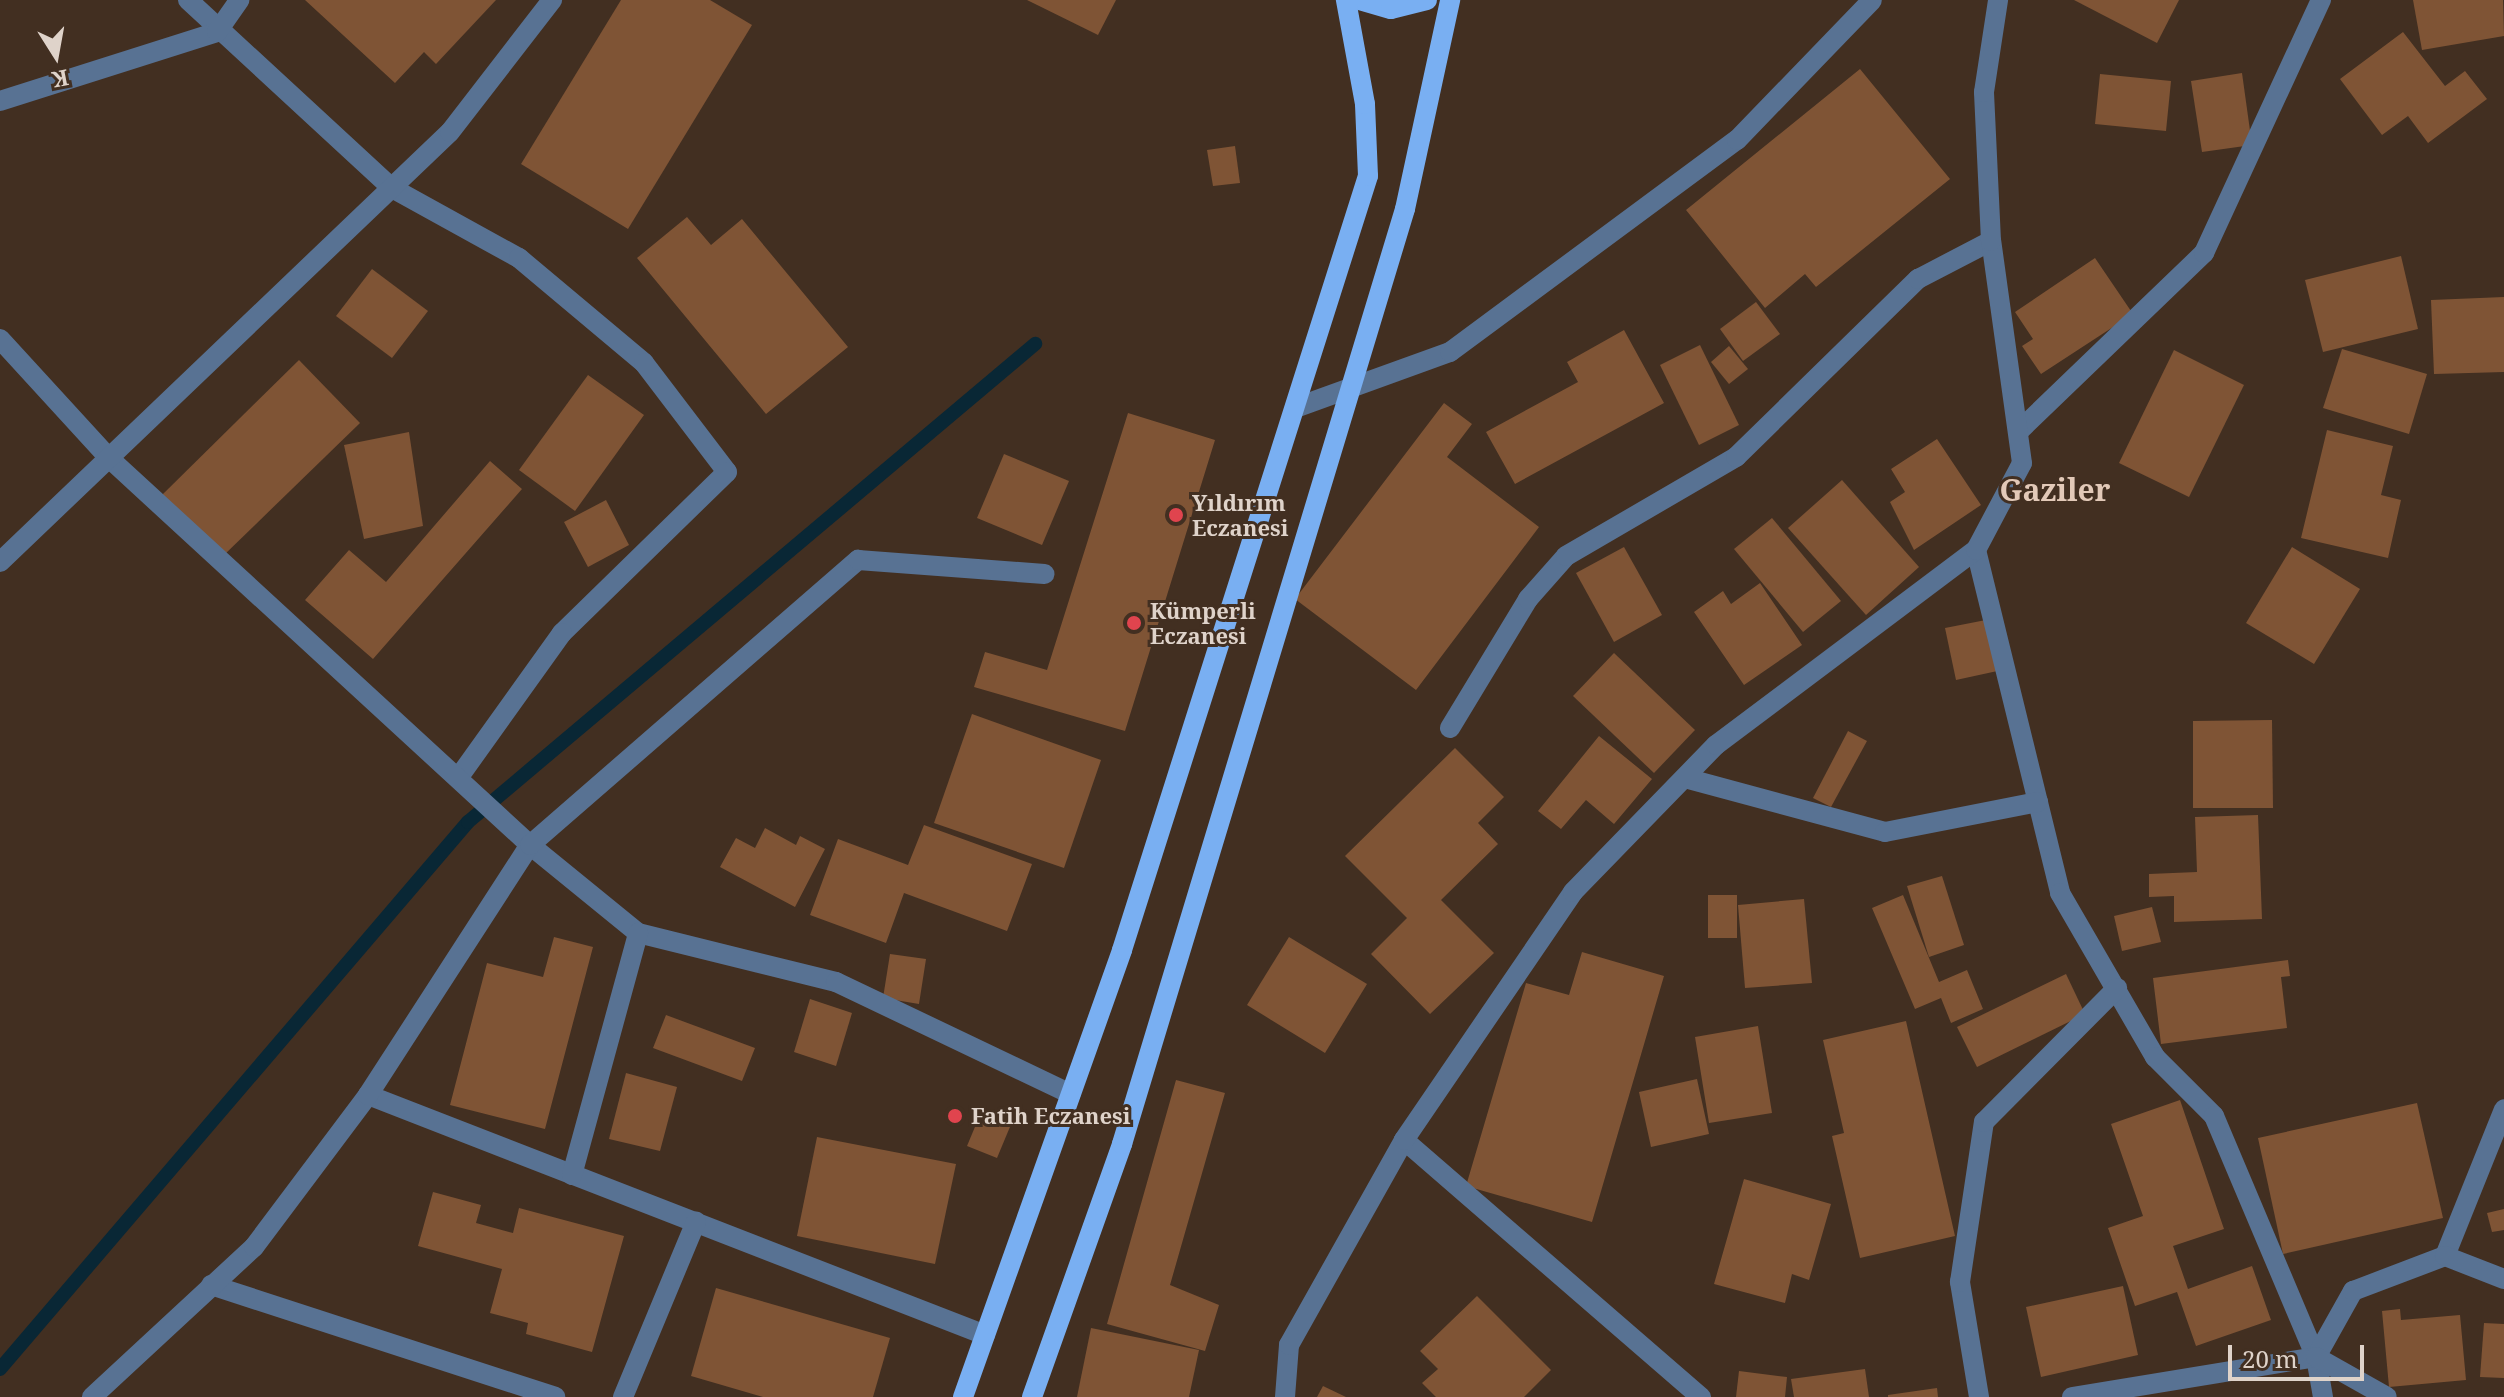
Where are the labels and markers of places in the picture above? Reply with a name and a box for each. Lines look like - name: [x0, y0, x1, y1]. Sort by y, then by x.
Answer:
- place label: Yıldırım Eczanesi: [1192, 489, 1288, 540]
- marker: Yıldırım Eczanesi: [1167, 506, 1185, 524]
- place label: Kümperli Eczanesi: [1150, 597, 1256, 648]
- marker: Kümperli Eczanesi: [1125, 614, 1143, 632]
- place label: Fatih Eczanesi: [971, 1103, 1130, 1129]
- marker: Fatih Eczanesi: [946, 1107, 964, 1125]

